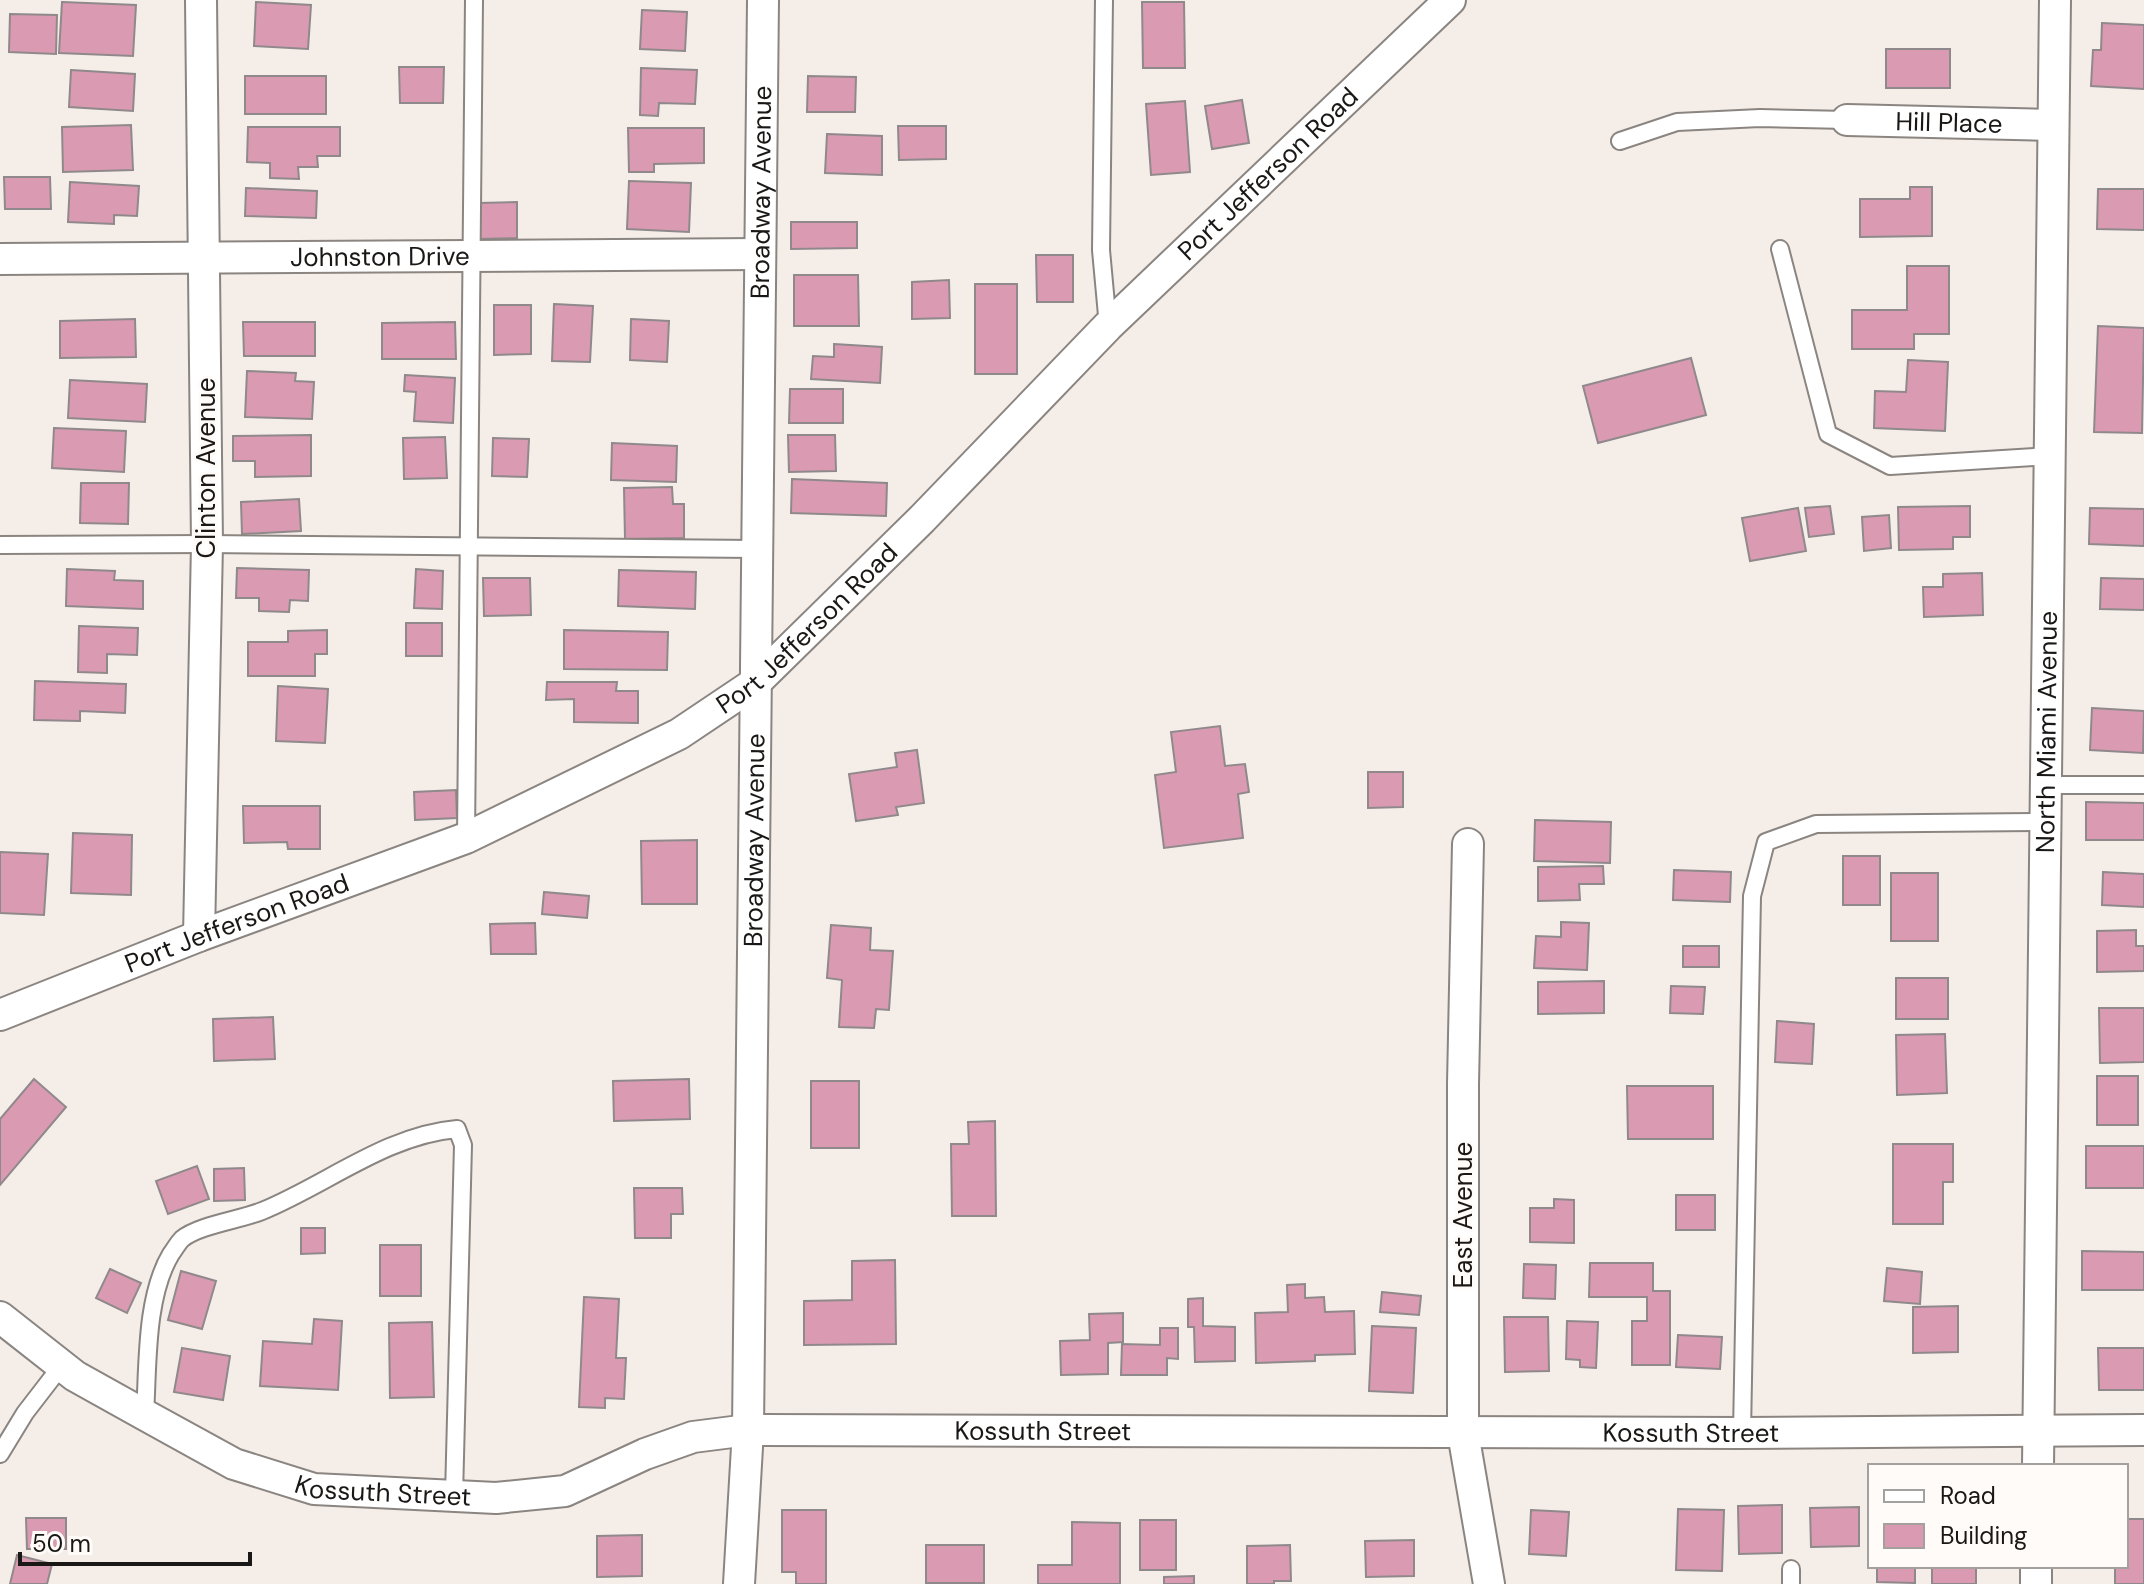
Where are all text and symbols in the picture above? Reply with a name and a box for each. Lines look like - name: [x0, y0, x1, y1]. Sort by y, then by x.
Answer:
- street label: Port Jefferson Road: [1170, 80, 1365, 268]
- street label: Broadway Avenue: [743, 85, 779, 299]
- street label: Hill Place: [1895, 104, 2003, 141]
- street label: Johnston Drive: [290, 239, 470, 274]
- street label: Clinton Avenue: [189, 377, 223, 559]
- street label: Port Jefferson Road: [709, 535, 905, 721]
- street label: North Miami Avenue: [2028, 611, 2065, 853]
- street label: Broadway Avenue: [736, 733, 772, 947]
- street label: Port Jefferson Road: [120, 865, 353, 981]
- street label: East Avenue: [1446, 1142, 1480, 1288]
- street label: Kossuth Street: [955, 1414, 1131, 1448]
- street label: Kossuth Street: [1603, 1416, 1779, 1450]
- legend: [1868, 1464, 2128, 1568]
- street label: Kossuth Street: [291, 1467, 472, 1514]
- text: Road: [1940, 1480, 1996, 1511]
- scale bar: [20, 1516, 250, 1566]
- text: Building: [1940, 1520, 2027, 1551]
- text: 50 m: [32, 1528, 91, 1559]

